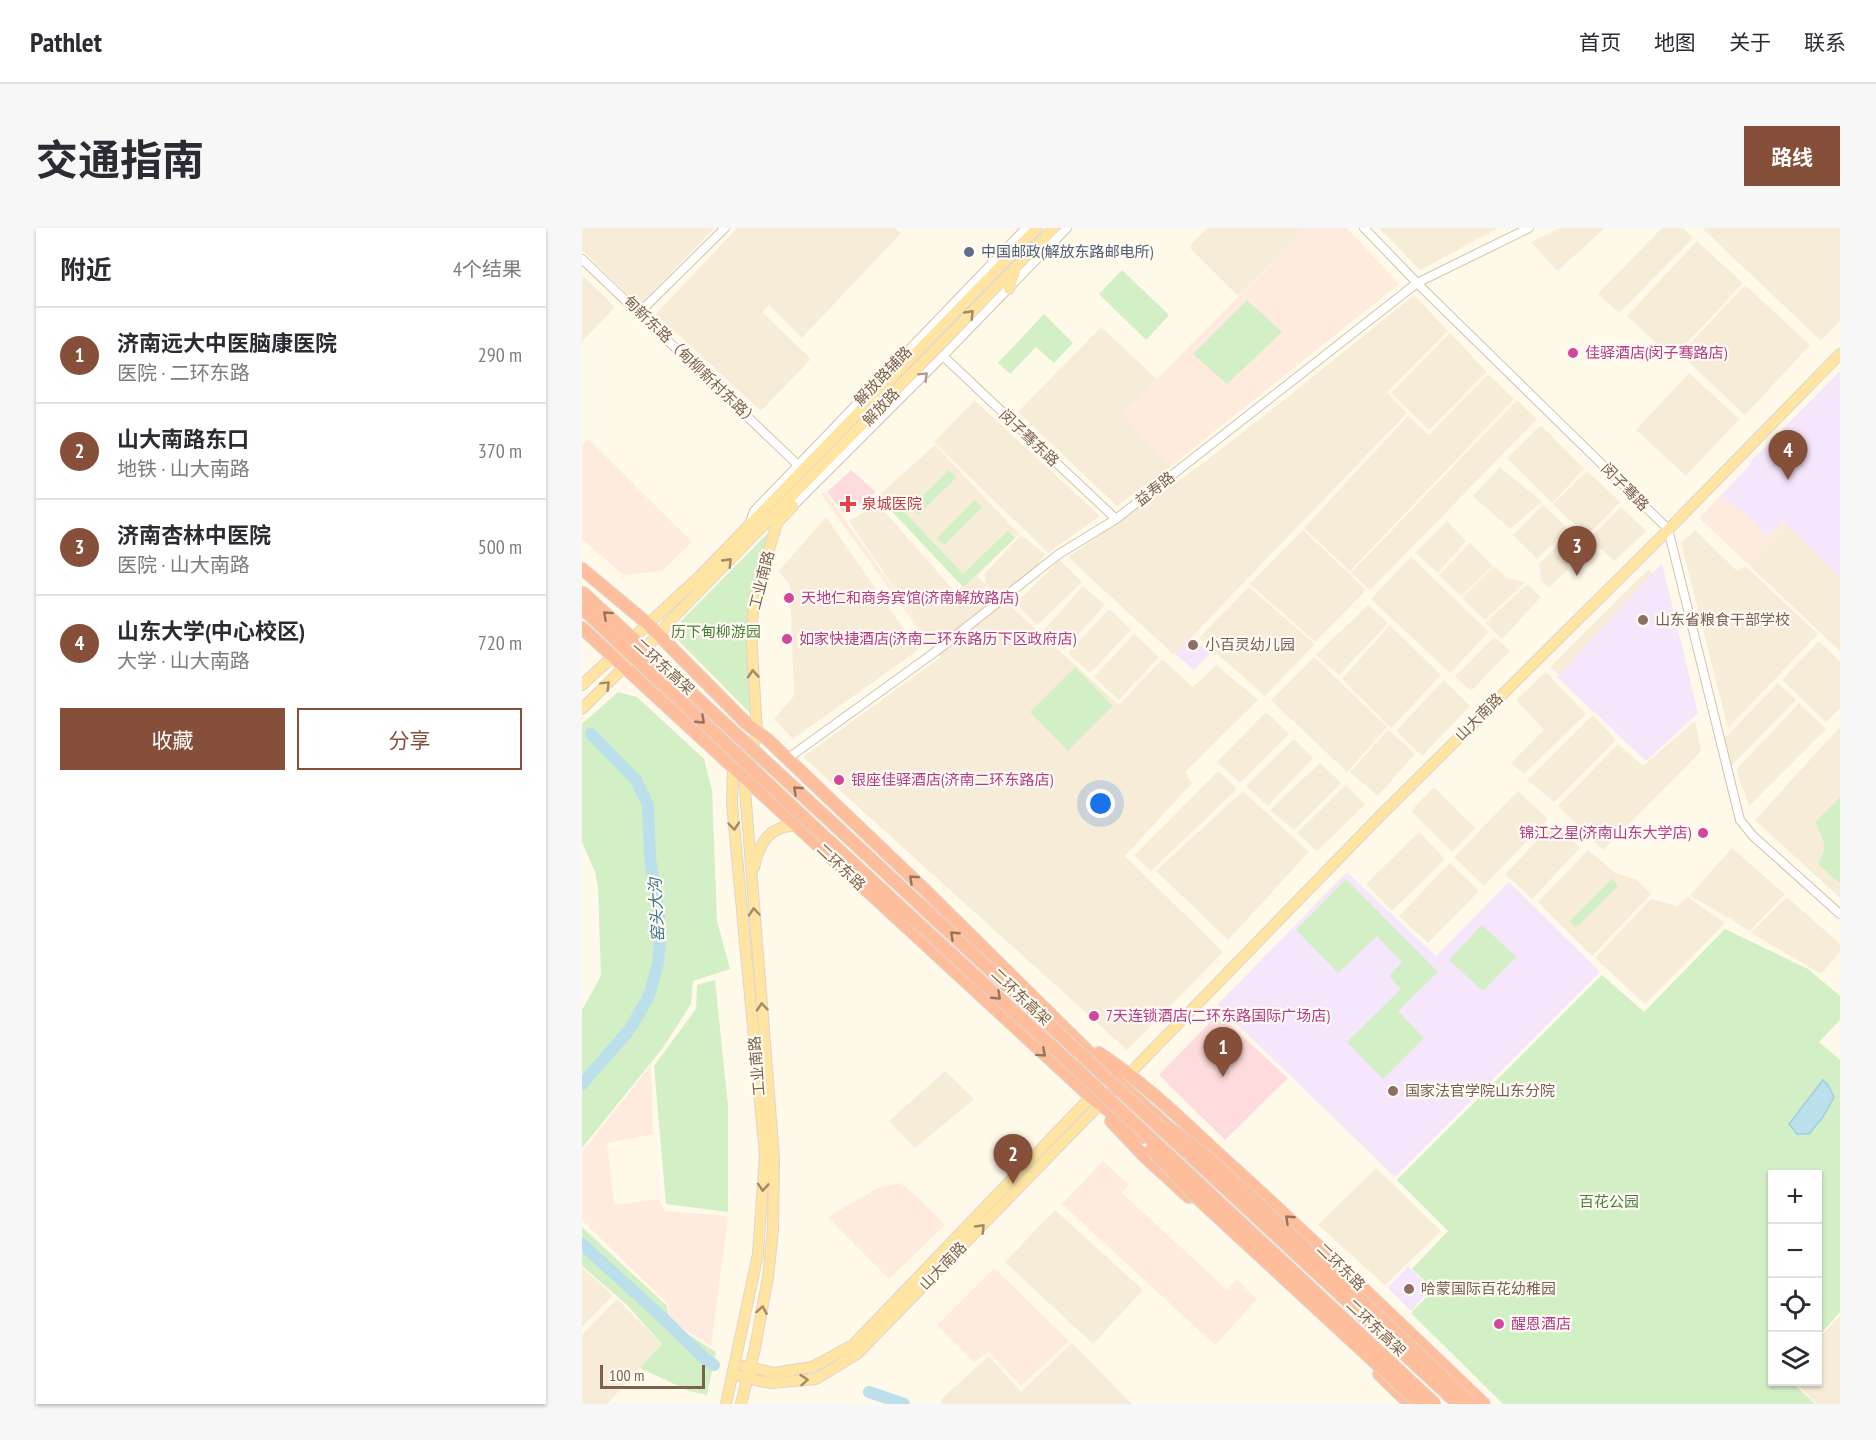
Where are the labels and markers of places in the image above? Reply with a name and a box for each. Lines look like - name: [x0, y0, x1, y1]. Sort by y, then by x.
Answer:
- place label: 中国邮政(解放东路邮电所): [981, 242, 1153, 261]
- marker: 中国邮政(解放东路邮电所): [962, 245, 976, 259]
- place label: 佳驿酒店(闵子骞路店): [1585, 343, 1727, 362]
- marker: 佳驿酒店(闵子骞路店): [1566, 346, 1580, 360]
- pin: 4: [1768, 430, 1808, 480]
- place label: 泉城医院: [862, 494, 922, 513]
- marker: 泉城医院: [839, 495, 857, 513]
- pin: 3: [1558, 526, 1596, 576]
- place label: 天地仁和商务宾馆(济南解放路店): [801, 588, 1018, 607]
- marker: 天地仁和商务宾馆(济南解放路店): [782, 591, 796, 605]
- place label: 山东省粮食干部学校: [1655, 610, 1790, 629]
- marker: 山东省粮食干部学校: [1636, 613, 1650, 627]
- place label: 如家快捷酒店(济南二环东路历下区政府店): [799, 629, 1076, 648]
- marker: 如家快捷酒店(济南二环东路历下区政府店): [780, 632, 794, 646]
- place label: 小百灵幼儿园: [1205, 635, 1295, 654]
- marker: 小百灵幼儿园: [1186, 638, 1200, 652]
- place label: 银座佳驿酒店(济南二环东路店): [851, 770, 1053, 789]
- marker: 银座佳驿酒店(济南二环东路店): [832, 773, 846, 787]
- place label: 锦江之星(济南山东大学店): [1519, 823, 1691, 842]
- marker: 锦江之星(济南山东大学店): [1696, 826, 1710, 840]
- place label: 7天连锁酒店(二环东路国际广场店): [1106, 1006, 1330, 1025]
- marker: 7天连锁酒店(二环东路国际广场店): [1087, 1009, 1101, 1023]
- pin: 1: [1204, 1028, 1242, 1077]
- place label: 国家法官学院山东分院: [1405, 1081, 1555, 1100]
- marker: 国家法官学院山东分院: [1386, 1084, 1400, 1098]
- pin: 2: [994, 1134, 1032, 1184]
- place label: 哈蒙国际百花幼稚园: [1421, 1279, 1556, 1298]
- marker: 哈蒙国际百花幼稚园: [1402, 1282, 1416, 1296]
- place label: 醒恩酒店: [1511, 1314, 1571, 1333]
- marker: 醒恩酒店: [1492, 1317, 1506, 1331]

